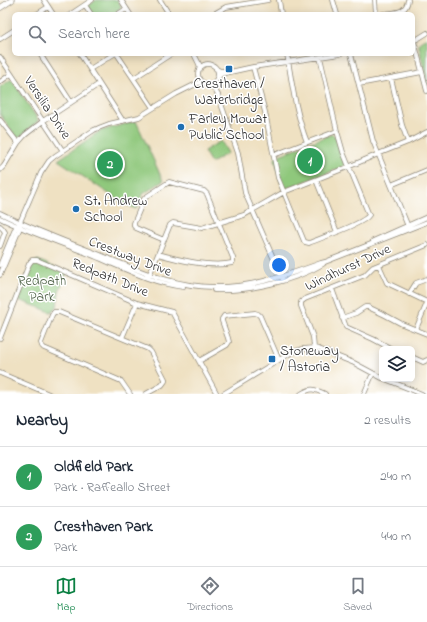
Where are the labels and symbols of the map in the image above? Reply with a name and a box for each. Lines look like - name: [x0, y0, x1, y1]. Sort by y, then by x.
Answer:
- marker: Cresthaven / Waterbridge: [224, 64, 234, 74]
- street label: Versilia Drive: [18, 71, 76, 144]
- place label: Cresthaven / Waterbridge: [193, 74, 265, 112]
- place label: Farley Mowat Public School: [188, 109, 267, 146]
- marker: Farley Mowat Public School: [176, 122, 186, 132]
- pin: 1: [297, 146, 323, 176]
- pin: 2: [97, 149, 123, 179]
- place label: St. Andrew School: [84, 191, 147, 228]
- marker: St. Andrew School: [71, 204, 81, 214]
- street label: Crestway Drive: [85, 232, 175, 284]
- street label: Windhurst Drive: [302, 239, 395, 297]
- street label: Redpath Drive: [68, 253, 152, 303]
- your location: [269, 255, 289, 275]
- park label: Redpath Park: [18, 271, 66, 308]
- place label: Stoneway / Astoria: [280, 341, 339, 378]
- marker: Stoneway / Astoria: [267, 354, 277, 364]

